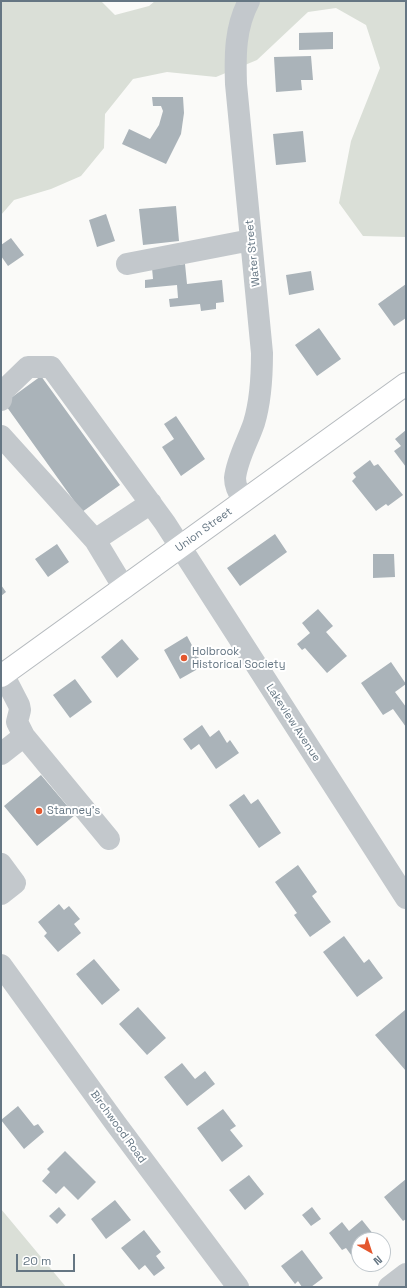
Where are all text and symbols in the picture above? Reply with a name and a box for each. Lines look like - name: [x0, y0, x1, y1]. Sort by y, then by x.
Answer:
- street label: Water Street: [243, 219, 263, 287]
- street label: Union Street: [173, 505, 235, 555]
- place label: Holbrook Historical Society: [192, 645, 285, 671]
- marker: Holbrook Historical Society: [179, 653, 189, 663]
- street label: Lakeview Avenue: [263, 682, 323, 764]
- place label: Stanney's: [47, 804, 100, 818]
- marker: Stanney's: [34, 806, 44, 816]
- street label: Birchwood Road: [87, 1088, 149, 1166]
- north arrow: [351, 1232, 391, 1272]
- scale bar: [18, 1246, 77, 1272]
- text: 20 m: [23, 1253, 51, 1269]
- text: N: [371, 1253, 385, 1268]

